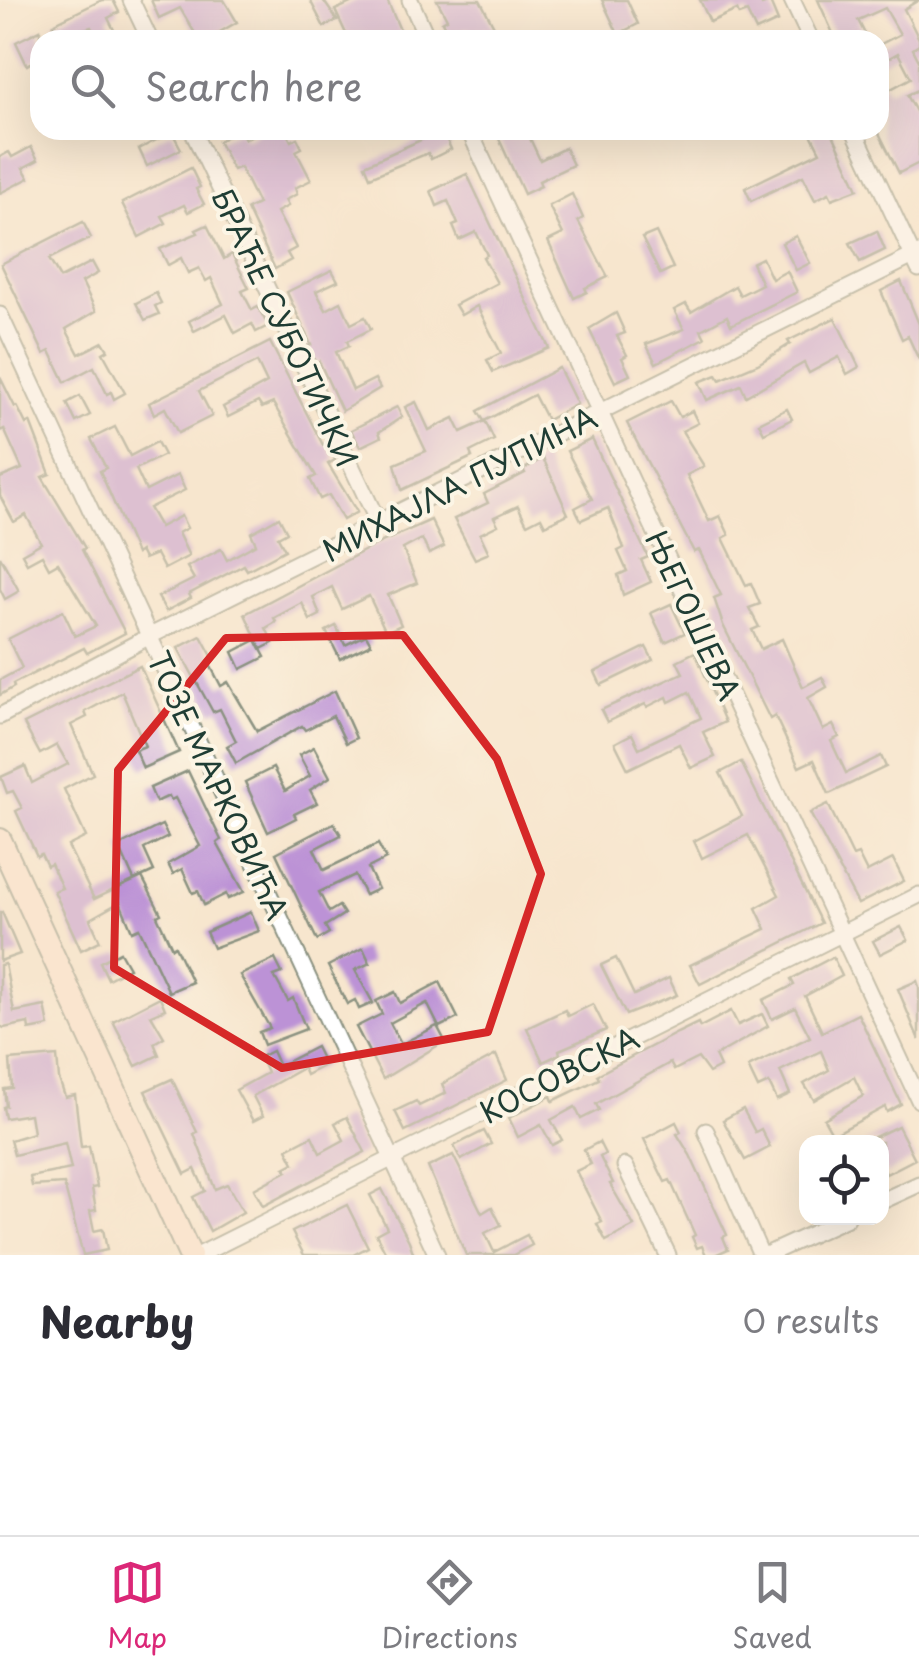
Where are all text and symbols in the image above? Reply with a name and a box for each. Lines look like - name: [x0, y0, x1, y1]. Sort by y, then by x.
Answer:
- search box: [30, 30, 889, 140]
- text: Search here: [145, 57, 362, 114]
- icon: search: [65, 58, 120, 113]
- street label: БРАЋЕ СУБОТИЧКИ: [202, 180, 370, 474]
- street label: МИХАЈЛА ПУПИНА: [314, 394, 604, 572]
- street label: ЊЕГОШЕВА: [635, 523, 753, 707]
- street label: ТОЗЕ МАРКОВИЋА: [137, 643, 301, 927]
- street label: КОСОВСКА: [472, 1015, 646, 1133]
- map controls: [799, 1135, 889, 1225]
- button: locate: [799, 1135, 889, 1225]
- text: Nearby: [40, 1289, 194, 1352]
- text: 0 results: [743, 1296, 879, 1344]
- tab: Map: [107, 1555, 167, 1658]
- tab: Directions: [382, 1555, 518, 1658]
- tab: Saved: [732, 1555, 812, 1658]

